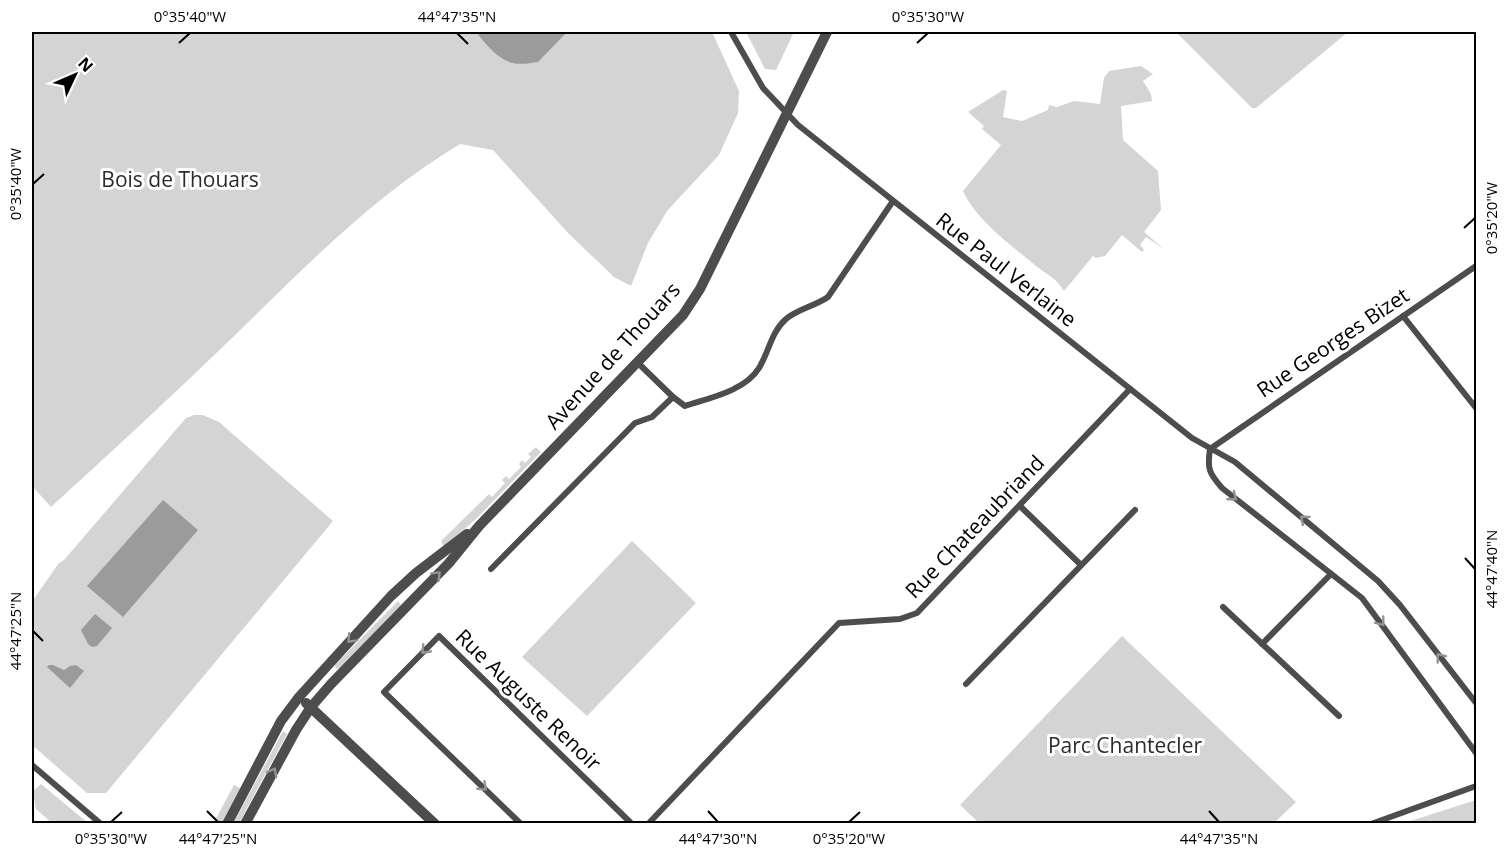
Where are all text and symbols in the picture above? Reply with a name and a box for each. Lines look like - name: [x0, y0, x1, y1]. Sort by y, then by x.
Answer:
- text: 0°35'40"W: [154, 6, 226, 26]
- text: 44°47'35"N: [418, 6, 496, 26]
- text: 0°35'30"W: [892, 6, 964, 26]
- north arrow: [45, 45, 105, 105]
- text: N: [73, 52, 98, 77]
- text: 0°35'40"W: [5, 148, 25, 220]
- park label: Bois de Thouars: [101, 165, 259, 193]
- text: 0°35'20"W: [1481, 182, 1501, 254]
- street label: Rue Paul Verlaine: [931, 206, 1083, 333]
- street label: Avenue de Thouars: [539, 276, 686, 435]
- street label: Rue Georges Bizet: [1251, 281, 1414, 404]
- street label: Rue Chateaubriand: [899, 449, 1050, 604]
- one-way arrow: [1227, 489, 1238, 500]
- one-way arrow: [1299, 516, 1310, 527]
- text: 44°47'40"N: [1481, 530, 1501, 608]
- one-way arrow: [430, 571, 441, 581]
- text: 44°47'25"N: [5, 592, 25, 670]
- one-way arrow: [1374, 616, 1385, 627]
- street label: Rue Auguste Renoir: [450, 622, 608, 776]
- one-way arrow: [347, 632, 358, 642]
- one-way arrow: [421, 643, 432, 654]
- one-way arrow: [1437, 652, 1448, 663]
- park label: Parc Chantecler: [1048, 731, 1202, 759]
- one-way arrow: [266, 768, 277, 778]
- one-way arrow: [475, 779, 486, 790]
- text: 0°35'30"W: [75, 828, 147, 848]
- text: 44°47'25"N: [179, 828, 257, 848]
- text: 44°47'30"N: [679, 828, 757, 848]
- text: 0°35'20"W: [813, 828, 885, 848]
- text: 44°47'35"N: [1180, 828, 1258, 848]

